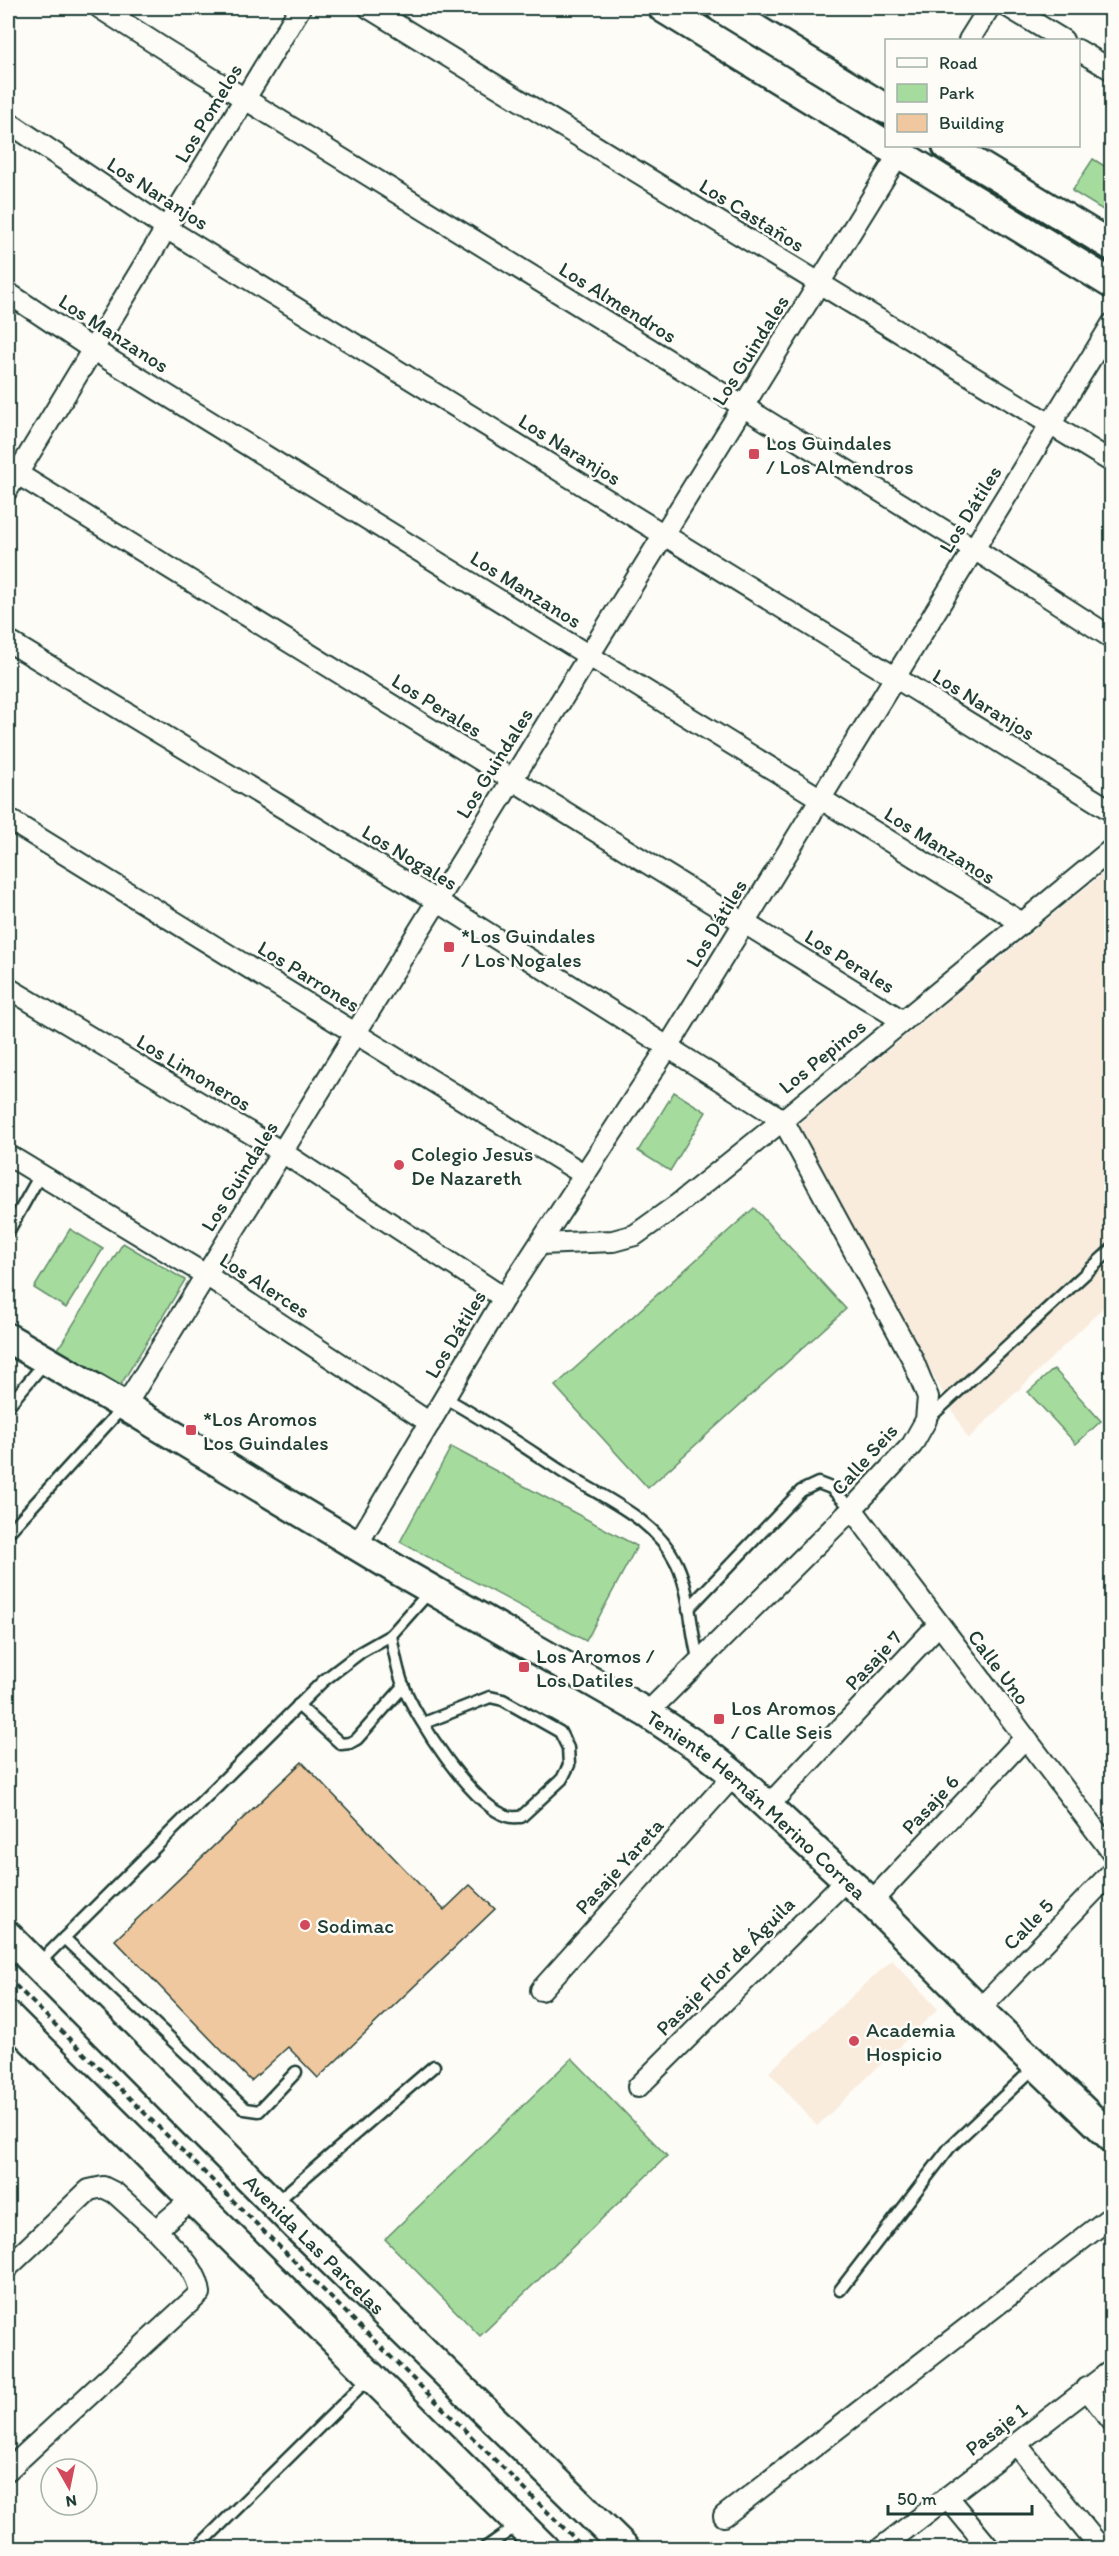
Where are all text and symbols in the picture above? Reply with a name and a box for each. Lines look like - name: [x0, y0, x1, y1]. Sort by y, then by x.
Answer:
- legend: [885, 39, 1080, 147]
- text: Road: [939, 52, 978, 74]
- street label: Los Pomelos: [169, 59, 247, 167]
- text: Park: [939, 82, 974, 104]
- text: Building: [939, 112, 1005, 134]
- street label: Los Naranjos: [103, 151, 213, 235]
- street label: Los Castaños: [695, 173, 809, 257]
- street label: Los Almendros: [555, 256, 681, 348]
- street label: Los Manzanos: [54, 288, 174, 378]
- street label: Los Guindales: [706, 290, 794, 410]
- street label: Los Naranjos: [514, 408, 626, 490]
- place label: Los Guindales / Los Almendros: [766, 430, 913, 479]
- marker: Los Guindales / Los Almendros: [747, 447, 761, 461]
- street label: Los Dátiles: [933, 461, 1007, 557]
- street label: Los Manzanos: [466, 545, 586, 633]
- street label: Los Naranjos: [928, 663, 1040, 745]
- street label: Los Perales: [387, 668, 487, 742]
- street label: Los Guindales: [450, 703, 538, 823]
- street label: Los Manzanos: [880, 801, 1000, 889]
- street label: Los Nogales: [358, 819, 462, 895]
- street label: Los Dátiles: [680, 874, 752, 972]
- place label: *Los Guindales / Los Nogales: [461, 923, 595, 972]
- street label: Los Perales: [800, 924, 900, 998]
- street label: Los Parrones: [253, 935, 365, 1017]
- marker: *Los Guindales / Los Nogales: [442, 940, 456, 954]
- street label: Los Pepinos: [773, 1013, 871, 1099]
- street label: Los Limoneros: [132, 1028, 256, 1116]
- street label: Los Guindales: [195, 1116, 283, 1236]
- place label: Colegio Jesus De Nazareth: [411, 1141, 533, 1190]
- marker: Colegio Jesus De Nazareth: [392, 1158, 406, 1172]
- street label: Los Alerces: [215, 1247, 315, 1323]
- street label: Los Dátiles: [419, 1285, 491, 1383]
- place label: *Los Aromos Los Guindales: [203, 1406, 329, 1455]
- street label: Calle Seis: [825, 1418, 903, 1500]
- marker: *Los Aromos Los Guindales: [184, 1423, 198, 1437]
- street label: Pasaje 7: [839, 1625, 907, 1695]
- street label: Calle Uno: [963, 1625, 1035, 1709]
- place label: Los Aromos / Los Datiles: [536, 1643, 655, 1692]
- marker: Los Aromos / Los Datiles: [517, 1660, 531, 1674]
- place label: Los Aromos / Calle Seis: [731, 1695, 836, 1744]
- street label: Teniente Hernán Merino Correa: [642, 1704, 872, 1904]
- marker: Los Aromos / Calle Seis: [712, 1712, 726, 1726]
- street label: Pasaje 6: [896, 1769, 964, 1839]
- street label: Pasaje Yareta: [569, 1813, 669, 1919]
- street label: Pasaje Flor de Águila: [650, 1891, 800, 2041]
- street label: Calle 5: [997, 1893, 1059, 1955]
- place label: Sodimac: [317, 1913, 394, 1938]
- marker: Sodimac: [298, 1918, 312, 1932]
- place label: Academia Hospicio: [866, 2017, 955, 2066]
- marker: Academia Hospicio: [847, 2034, 861, 2048]
- street label: Avenida Las Parcelas: [239, 2169, 391, 2319]
- street label: Pasaje 1: [960, 2397, 1032, 2461]
- north arrow: [39, 2457, 99, 2517]
- scale bar: [888, 2478, 1032, 2516]
- text: 50 m: [897, 2488, 937, 2510]
- text: N: [64, 2491, 78, 2512]

